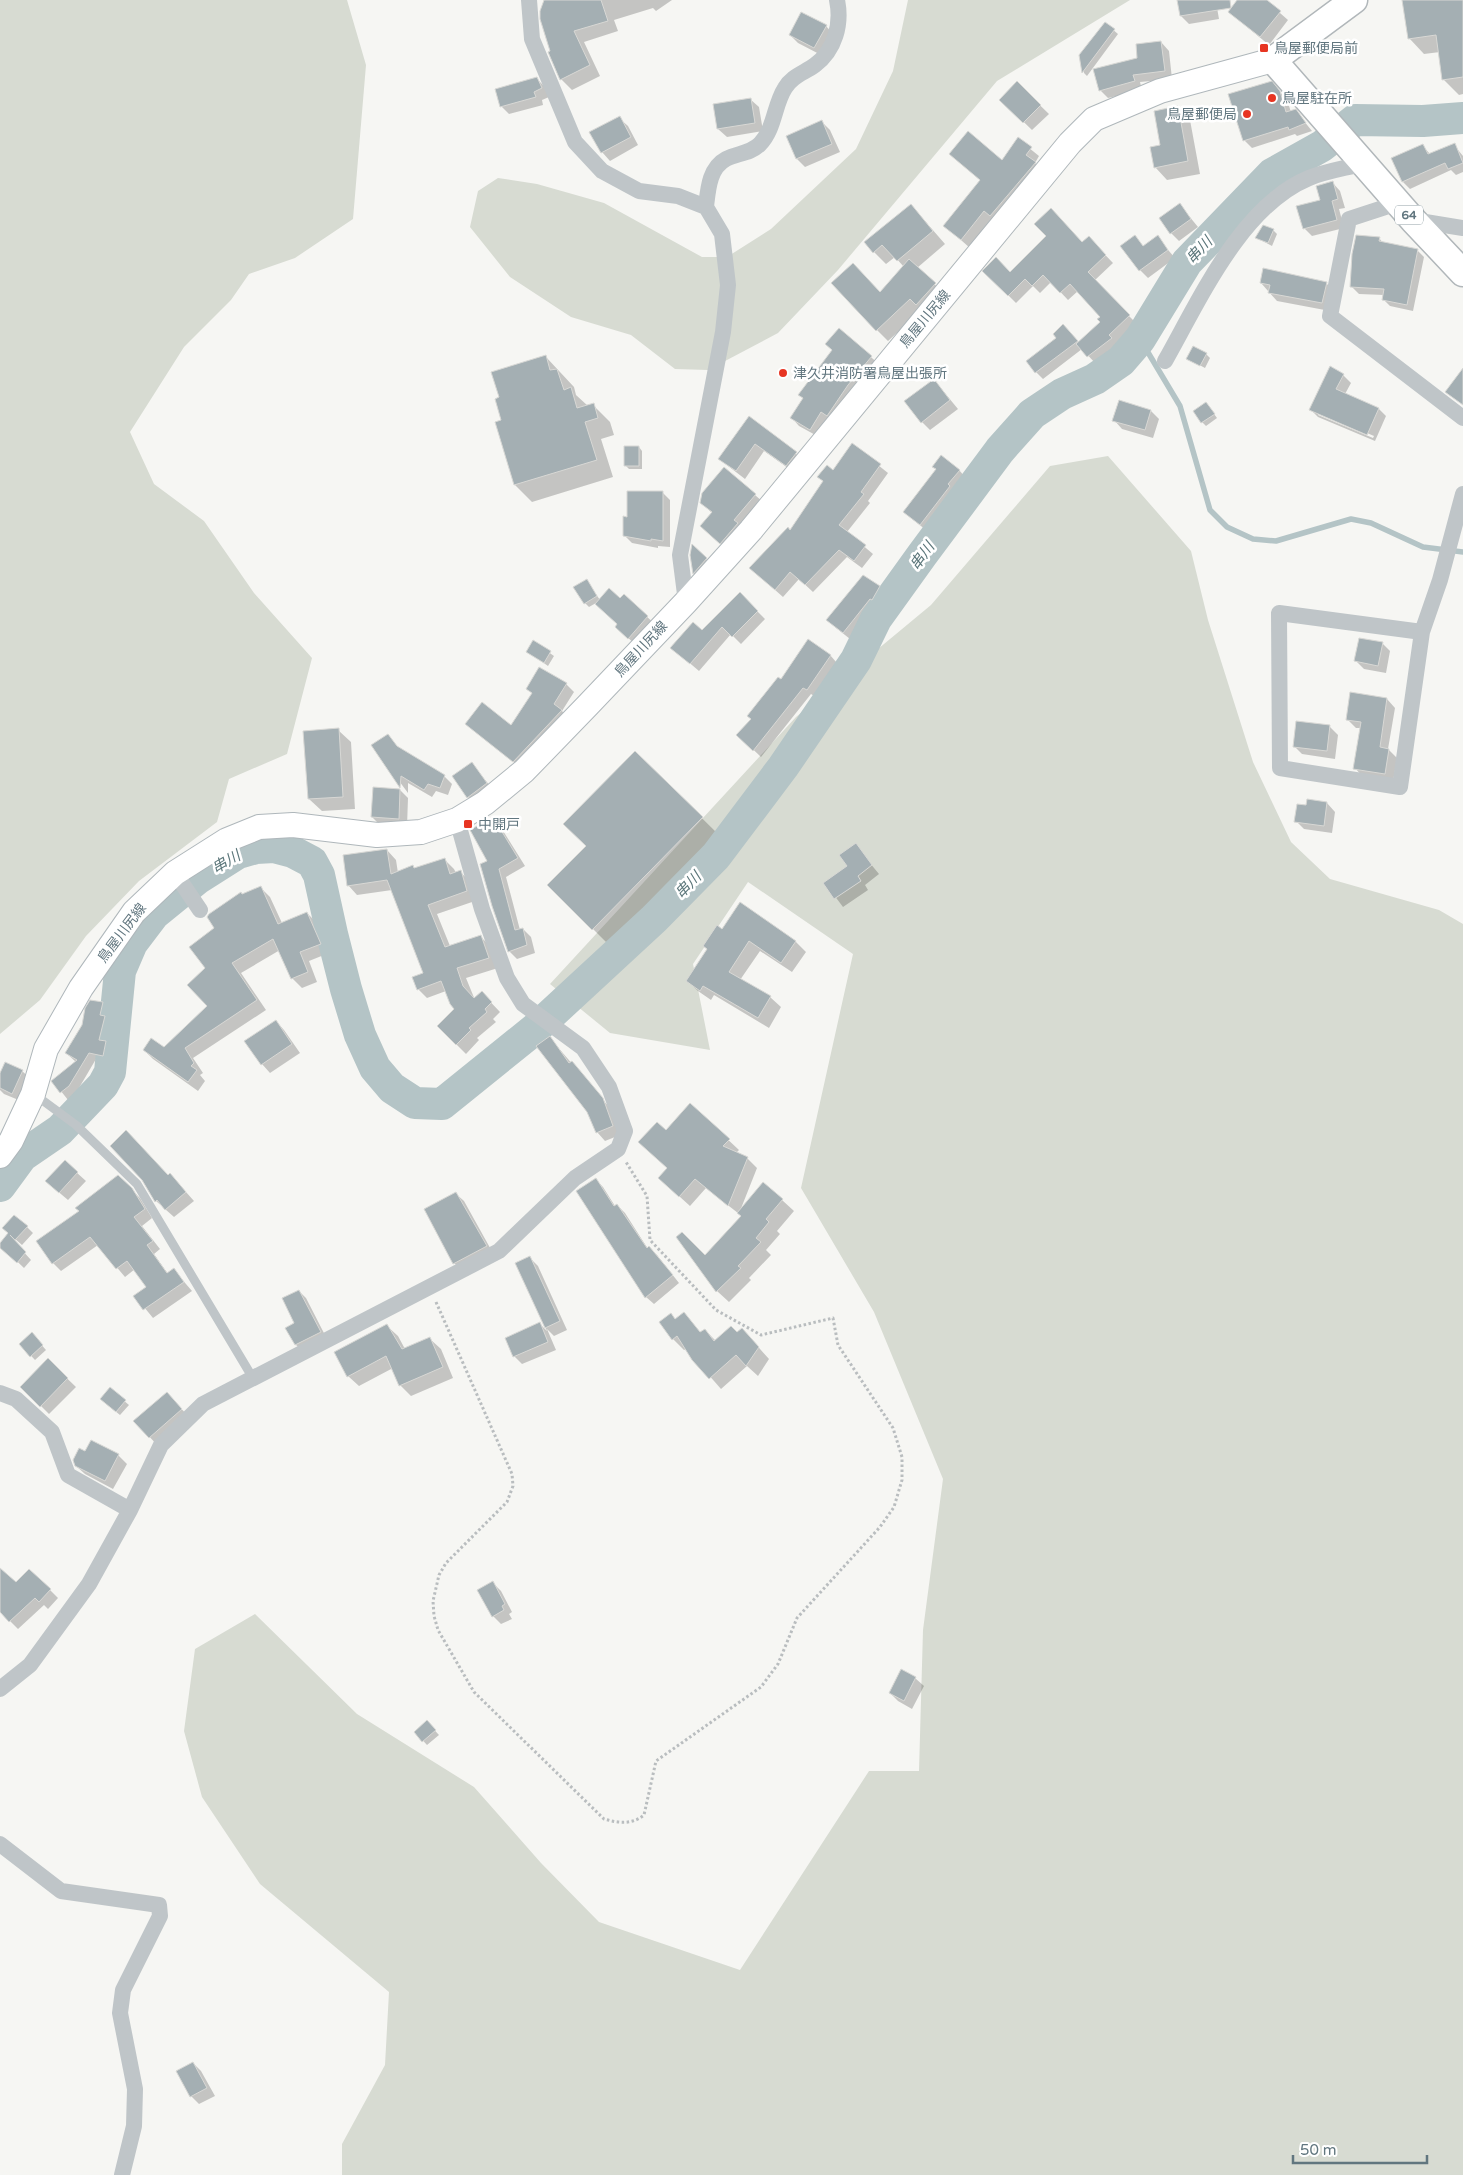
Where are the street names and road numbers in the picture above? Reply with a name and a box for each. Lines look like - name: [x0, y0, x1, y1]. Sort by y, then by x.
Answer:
- road number: 64: [1395, 206, 1423, 224]
- street label: 鳥屋川尻線: [896, 287, 954, 351]
- street label: 鳥屋川尻線: [611, 618, 671, 680]
- street label: 鳥屋川尻線: [94, 900, 150, 966]

